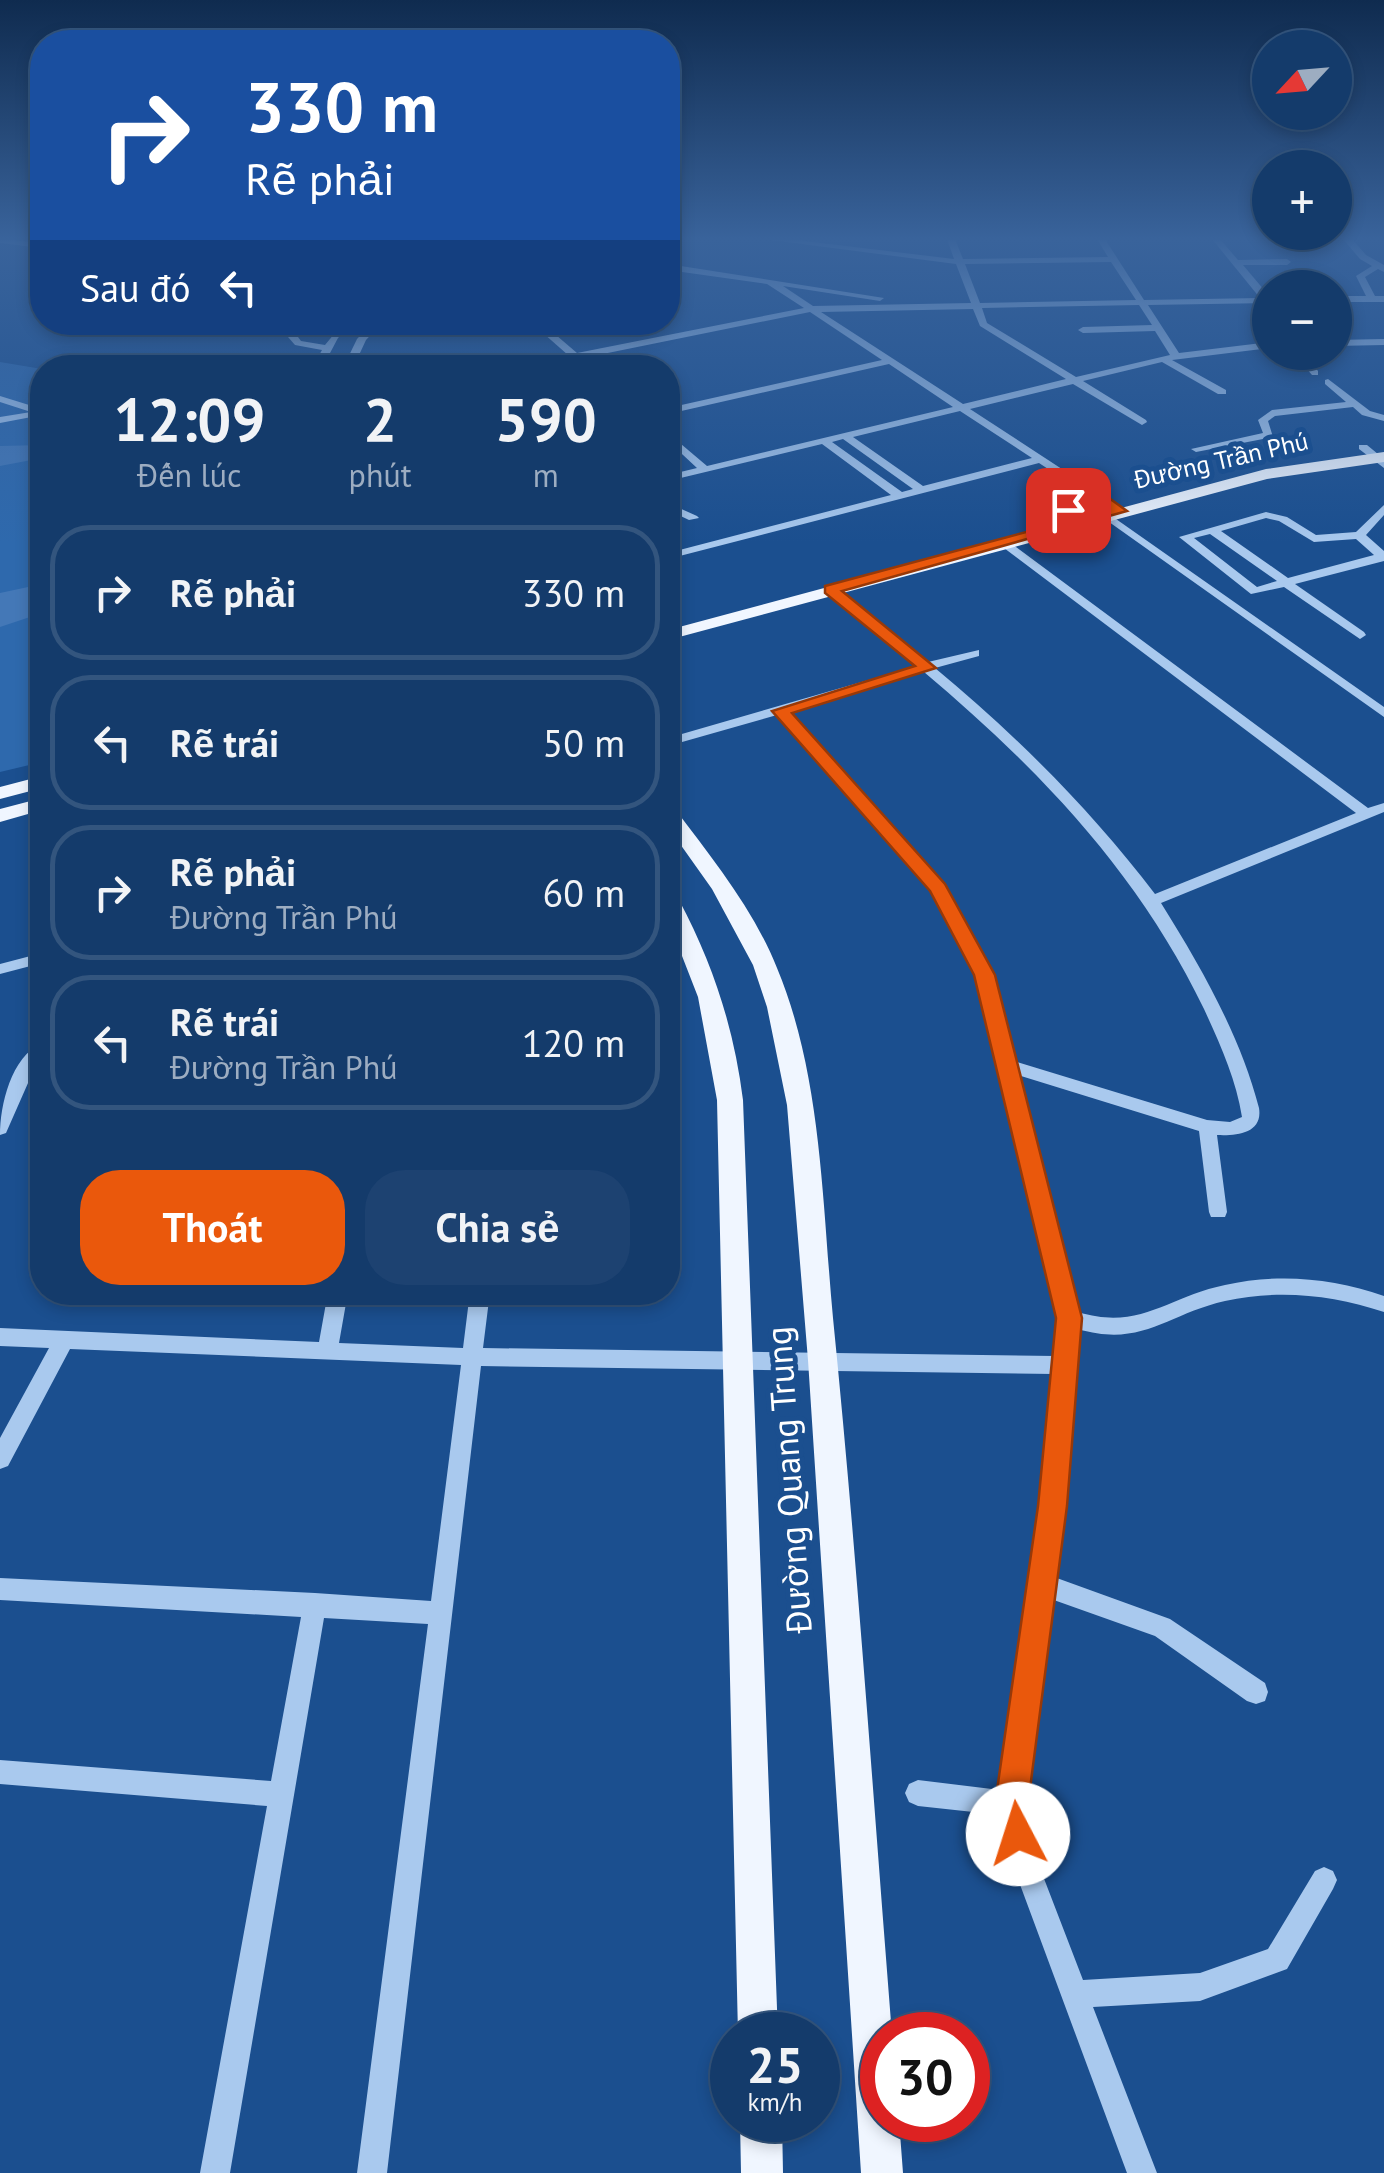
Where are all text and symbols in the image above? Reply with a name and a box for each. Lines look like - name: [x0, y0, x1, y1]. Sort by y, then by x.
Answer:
- north arrow: [1252, 30, 1352, 130]
- map controls: [1252, 30, 1352, 370]
- text: 330 m: [245, 61, 438, 151]
- icon: right: [80, 70, 210, 200]
- text: Rẽ phải: [245, 149, 395, 207]
- button: +: [1252, 150, 1352, 250]
- icon: left: [211, 260, 266, 315]
- text: Sau đó: [80, 263, 191, 312]
- button: −: [1252, 270, 1352, 370]
- text: 12:09: [113, 380, 265, 458]
- text: 2: [363, 380, 397, 458]
- text: 590: [495, 380, 597, 458]
- street label: Đường Trần Phú: [1130, 424, 1311, 496]
- text: Đến lúc: [137, 454, 242, 496]
- text: phút: [349, 454, 412, 496]
- text: m: [533, 454, 559, 496]
- pin: [1026, 468, 1111, 553]
- icon: arrive: [1041, 483, 1096, 538]
- icon: right: [85, 565, 140, 620]
- text: Rẽ phải: [170, 568, 296, 617]
- text: 330 m: [522, 568, 625, 617]
- icon: left: [85, 715, 140, 770]
- text: Rẽ trái: [170, 718, 279, 767]
- text: 50 m: [543, 718, 625, 767]
- text: Rẽ phải: [170, 847, 296, 896]
- icon: right: [85, 865, 140, 920]
- text: 60 m: [543, 868, 625, 917]
- text: Đường Trần Phú: [170, 896, 397, 938]
- text: Rẽ trái: [170, 997, 279, 1046]
- icon: left: [85, 1015, 140, 1070]
- text: 120 m: [522, 1018, 625, 1067]
- text: Đường Trần Phú: [170, 1046, 397, 1088]
- button: Thoát: [80, 1170, 345, 1285]
- button: Chia sẻ: [365, 1170, 630, 1285]
- street label: Đường Quang Trung: [754, 1325, 822, 1636]
- position arrow: [966, 1782, 1070, 1886]
- speed limit sign: 30: [860, 2012, 990, 2142]
- text: 25: [747, 2032, 803, 2097]
- text: km/h: [748, 2086, 802, 2118]

